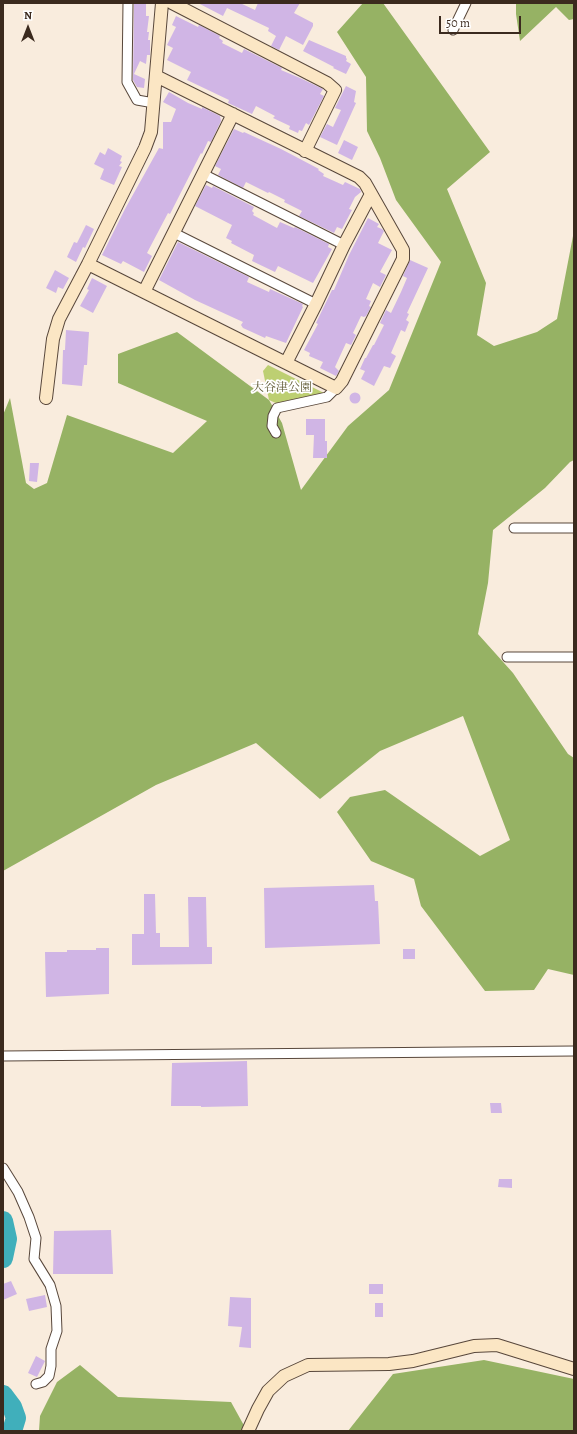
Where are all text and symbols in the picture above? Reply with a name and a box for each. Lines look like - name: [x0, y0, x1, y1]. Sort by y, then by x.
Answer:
- north arrow: [8, 8, 48, 48]
- text: N: [24, 8, 32, 23]
- scale bar: [441, 8, 523, 34]
- text: 50 m: [446, 15, 470, 31]
- park label: 大谷津公園: [252, 381, 312, 395]

